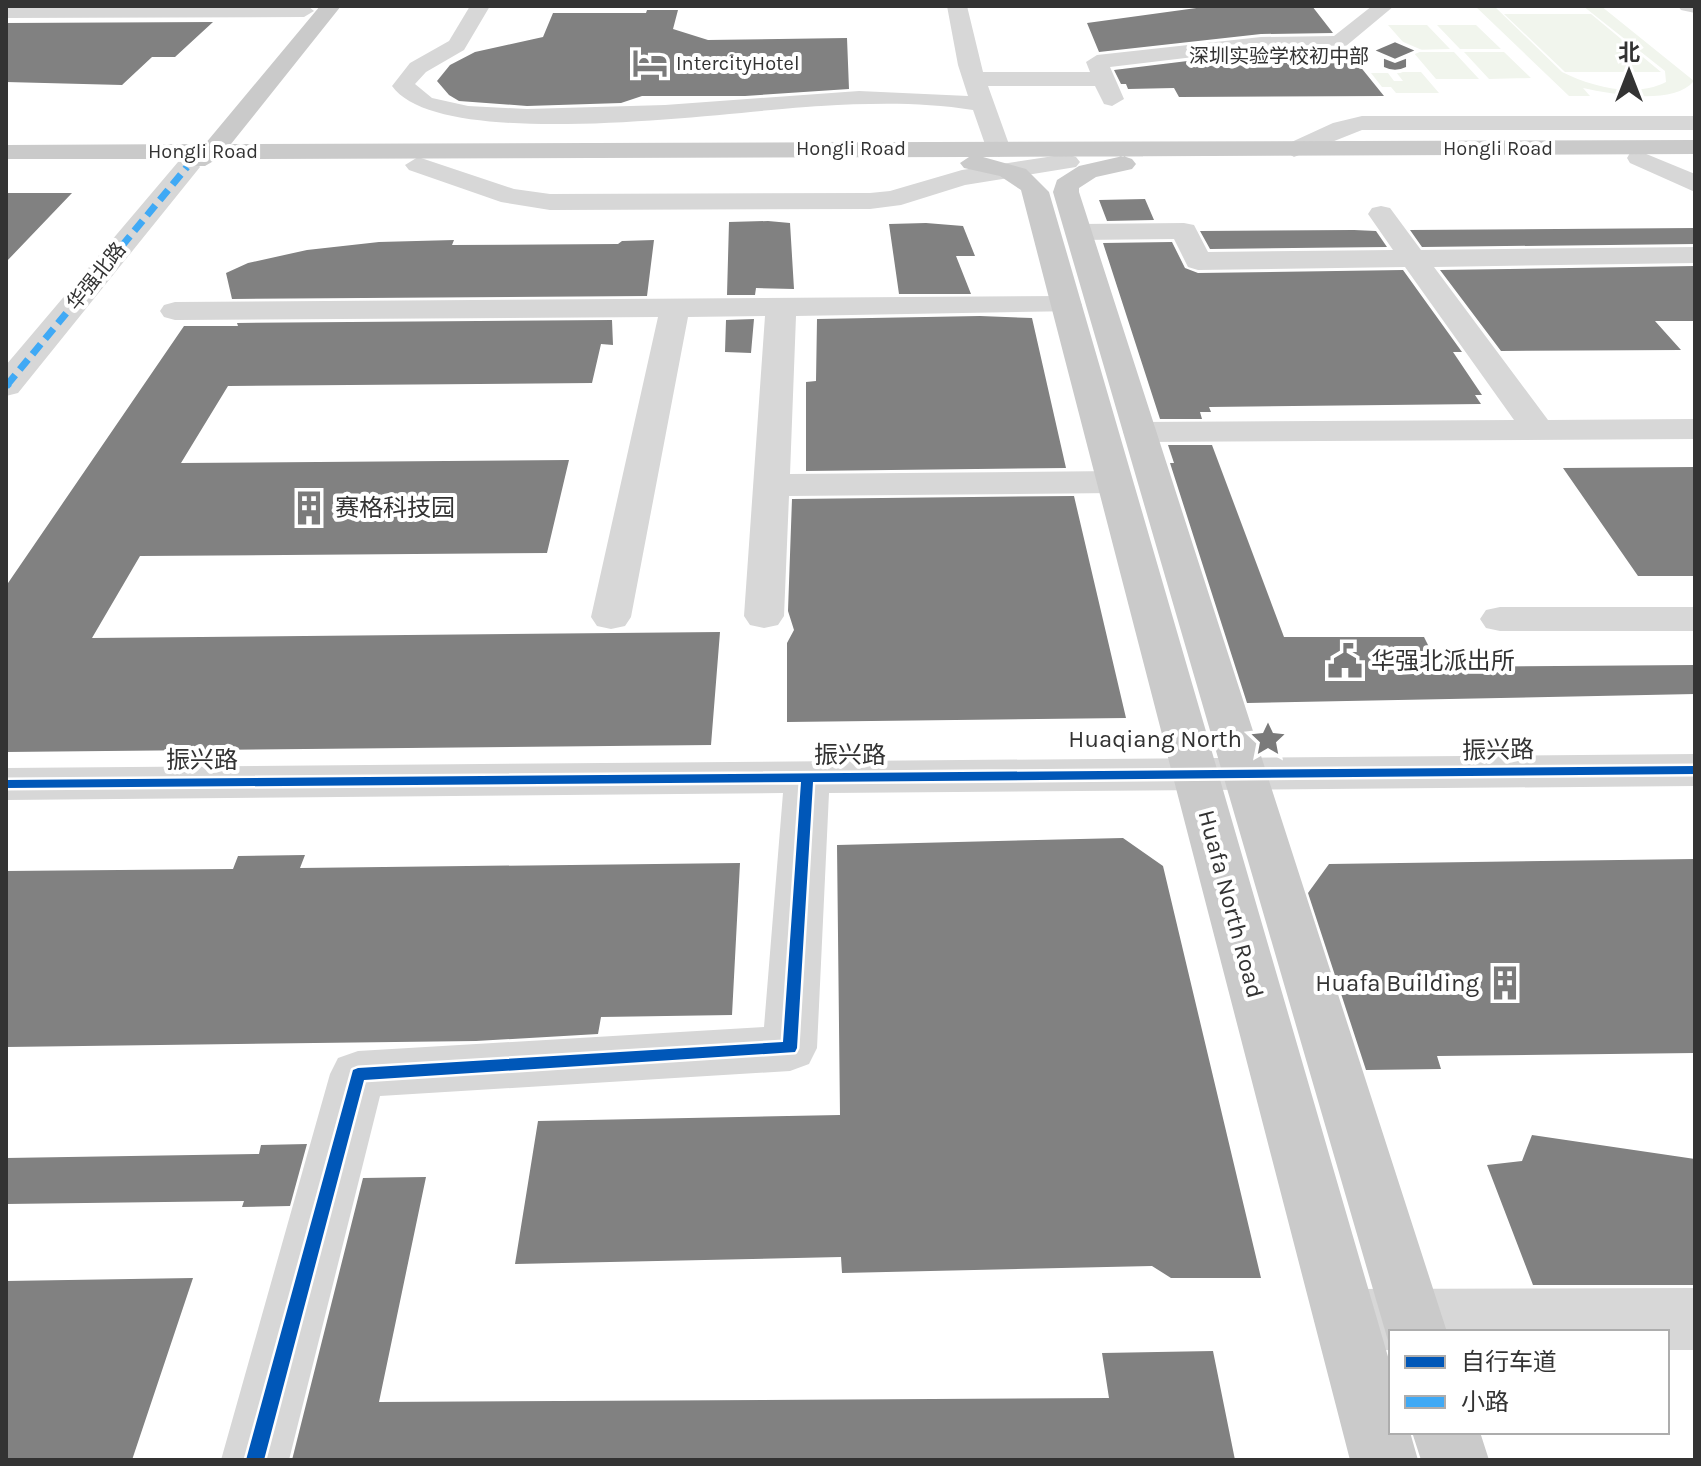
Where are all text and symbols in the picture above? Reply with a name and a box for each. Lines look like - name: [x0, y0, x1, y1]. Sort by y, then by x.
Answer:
- north arrow: [1589, 32, 1669, 112]
- school or university icon: 深圳实验学校初中部: [1376, 37, 1414, 75]
- text: 北: [1618, 40, 1640, 66]
- hotel icon: IntercityHotel: [631, 44, 669, 82]
- place label: 深圳实验学校初中部: [1189, 45, 1369, 68]
- place label: IntercityHotel: [676, 52, 800, 75]
- street label: Hongli Road: [796, 137, 906, 160]
- street label: Hongli Road: [1443, 137, 1553, 160]
- street label: Hongli Road: [148, 140, 258, 163]
- street label: 华强北路: [62, 238, 130, 315]
- building icon: 赛格科技园: [290, 489, 328, 527]
- place label: 赛格科技园: [335, 494, 455, 522]
- public building icon: 华强北派出所: [1326, 642, 1364, 680]
- place label: 华强北派出所: [1371, 647, 1515, 675]
- place icon: Huaqiang North: [1249, 720, 1287, 758]
- place label: Huaqiang North: [1068, 725, 1242, 753]
- street label: 振兴路: [1462, 735, 1534, 765]
- street label: 振兴路: [814, 741, 886, 769]
- street label: 振兴路: [166, 746, 238, 774]
- street label: Huafa North Road: [1192, 807, 1270, 1001]
- building icon: Huafa Building: [1486, 964, 1524, 1002]
- place label: Huafa Building: [1315, 969, 1479, 997]
- legend: [1389, 1330, 1669, 1434]
- text: 自行车道: [1461, 1348, 1557, 1376]
- text: 小路: [1461, 1388, 1509, 1416]

